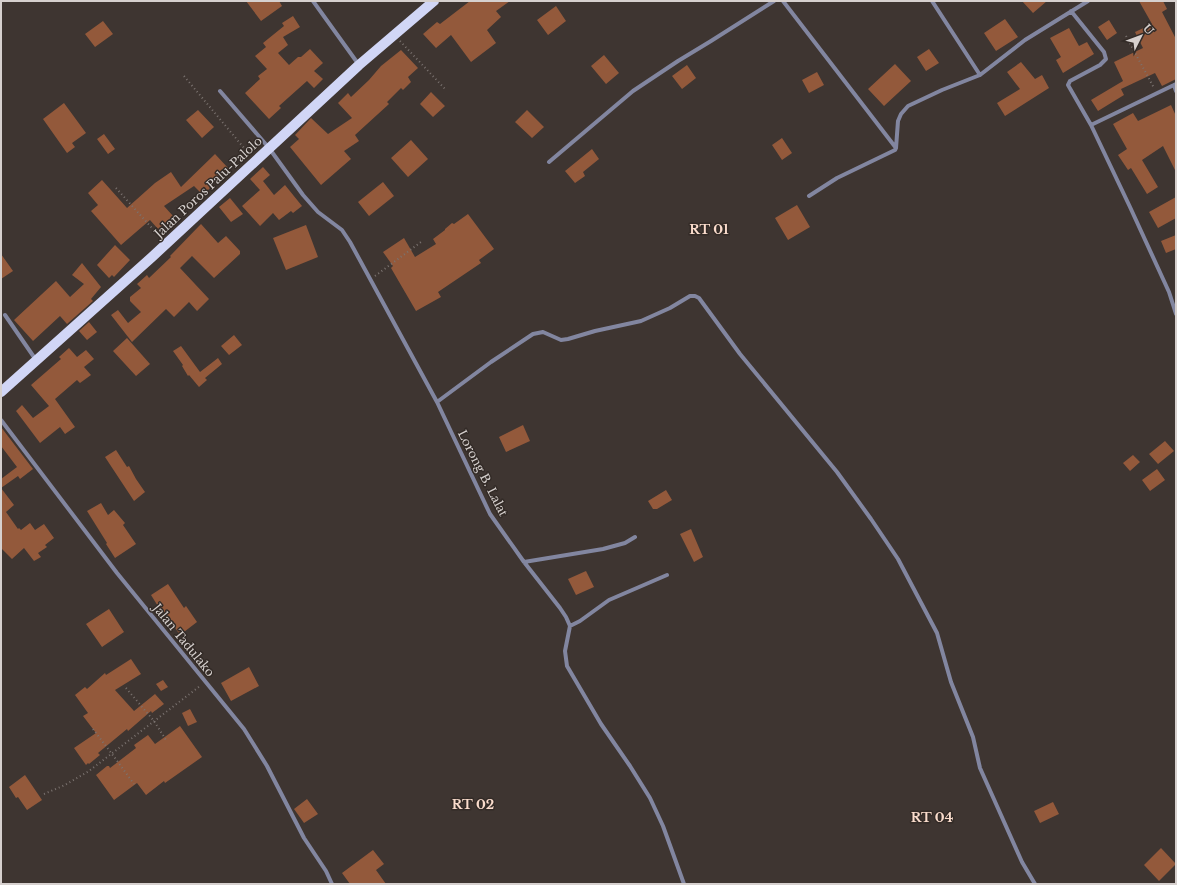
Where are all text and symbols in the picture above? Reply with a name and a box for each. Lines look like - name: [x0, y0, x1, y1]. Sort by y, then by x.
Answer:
- north arrow: [1121, 16, 1161, 56]
- text: U: [1140, 21, 1157, 38]
- street label: Jalan Poros Palu-Palolo: [150, 133, 265, 242]
- district label: RT 01: [689, 221, 729, 238]
- street label: Lorong B. Lalat: [455, 427, 511, 519]
- street label: Jalan Tadulako: [149, 599, 218, 680]
- district label: RT 02: [452, 796, 494, 813]
- district label: RT 04: [911, 809, 954, 826]

